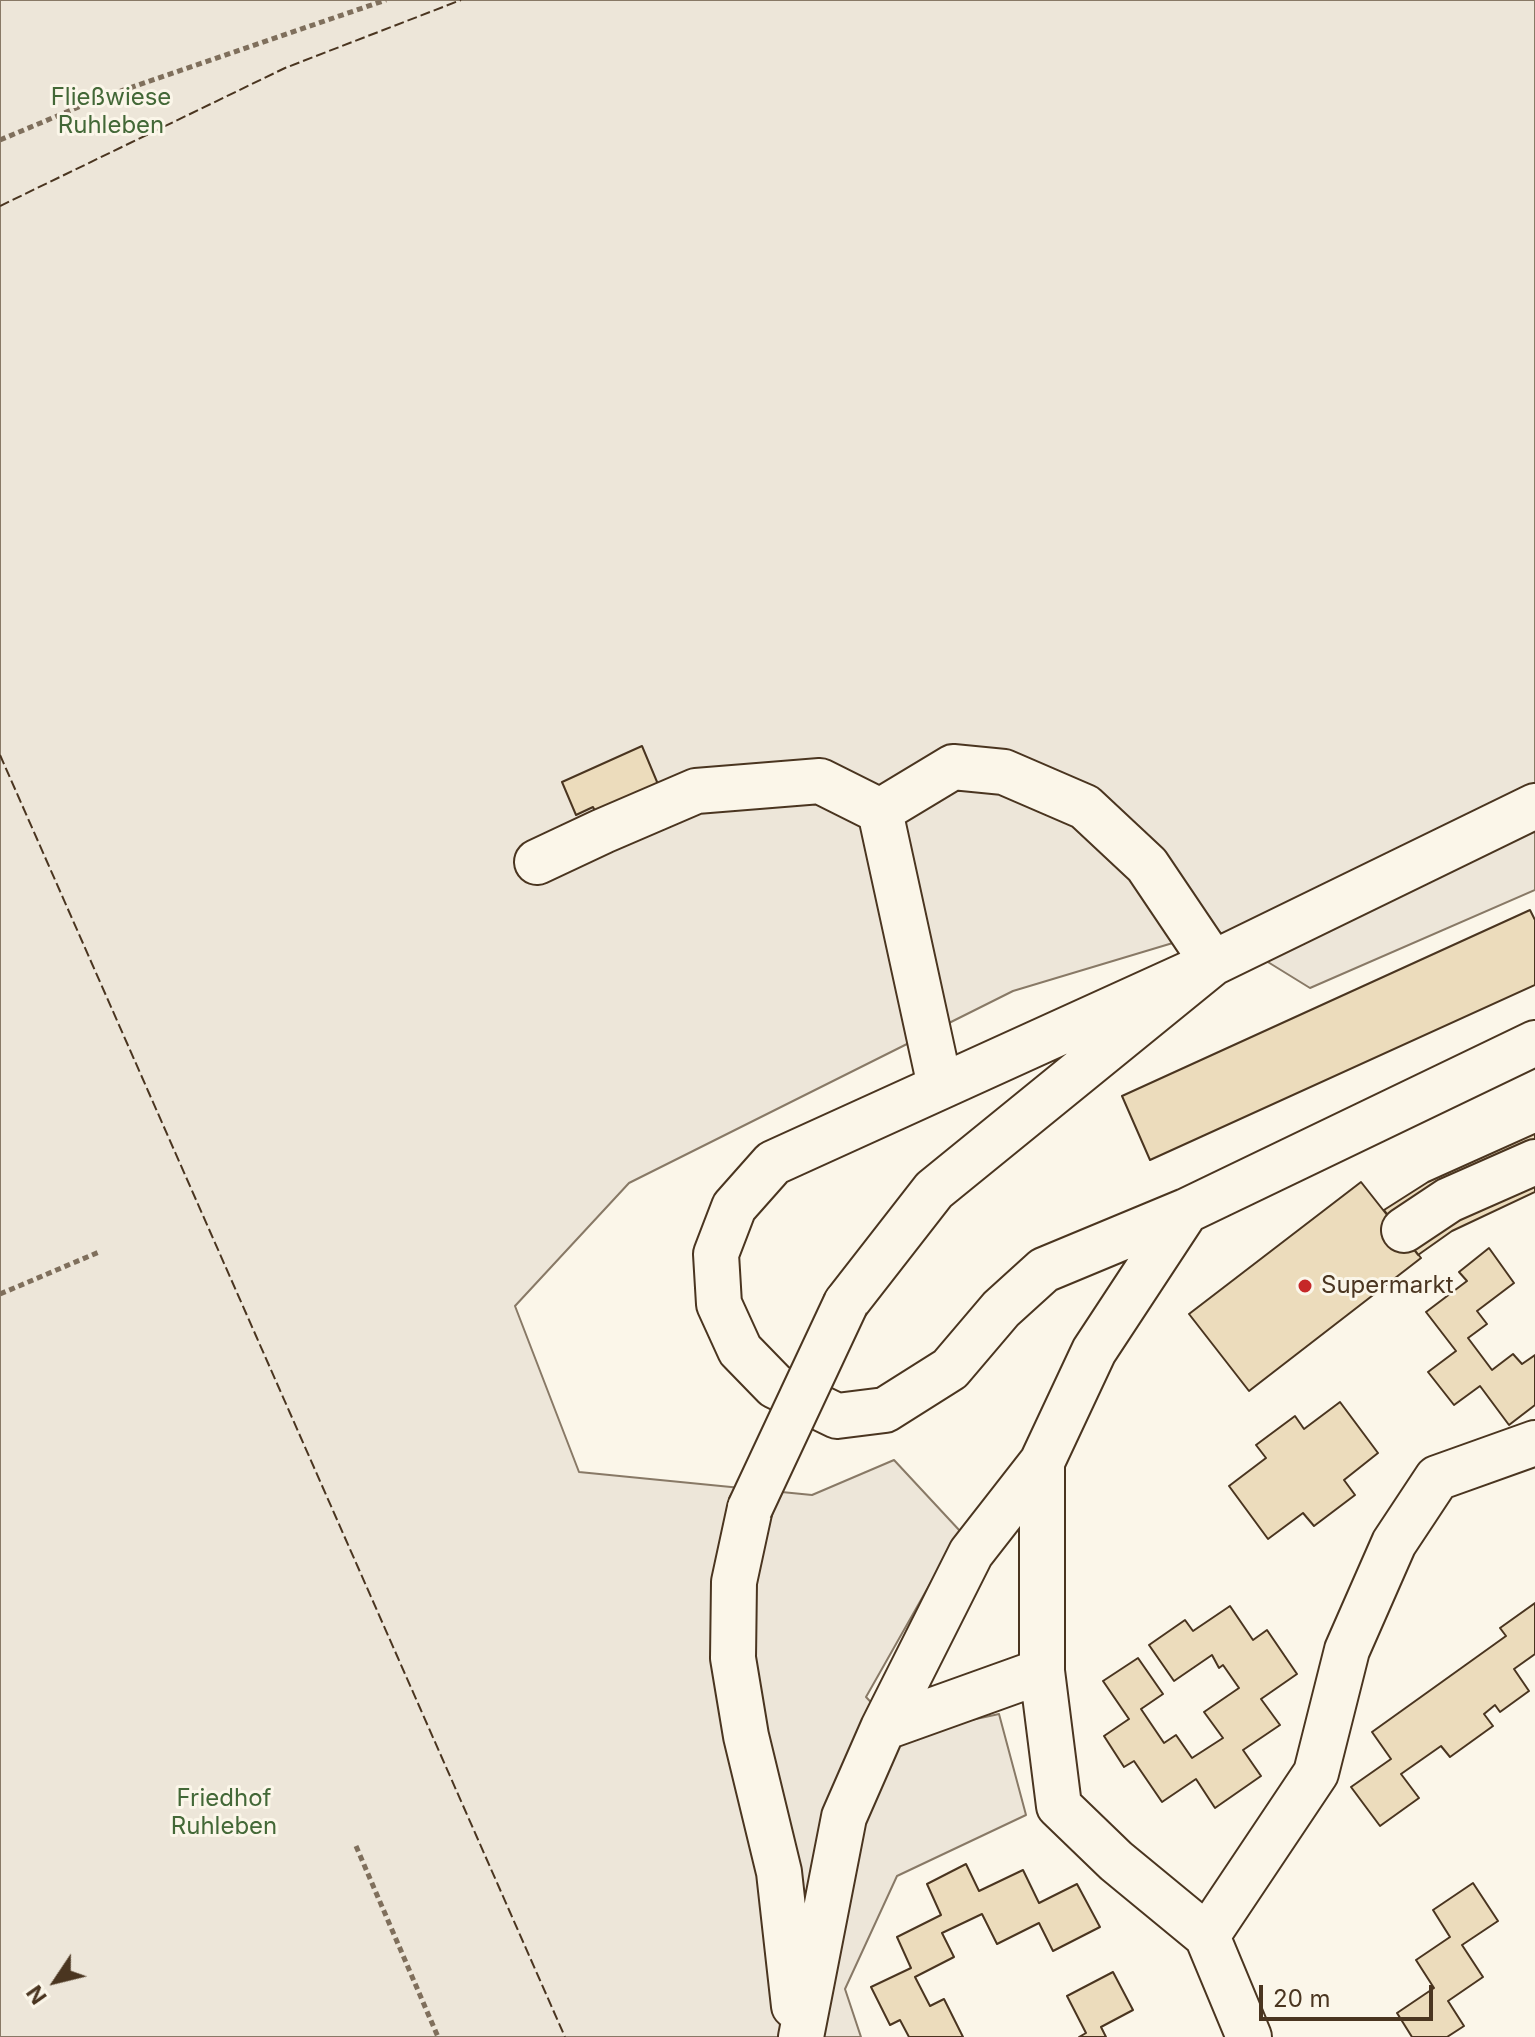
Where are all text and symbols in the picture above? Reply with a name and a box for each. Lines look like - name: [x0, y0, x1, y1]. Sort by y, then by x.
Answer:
- park label: Fließwiese Ruhleben: [51, 84, 171, 140]
- place label: Supermarkt: [1321, 1272, 1454, 1300]
- marker: Supermarkt: [1296, 1277, 1314, 1295]
- park label: Friedhof Ruhleben: [171, 1785, 277, 1841]
- north arrow: [16, 1941, 96, 2021]
- scale bar: [1263, 1969, 1437, 2019]
- text: N: [21, 1980, 52, 2009]
- text: 20 m: [1273, 1984, 1331, 2013]

